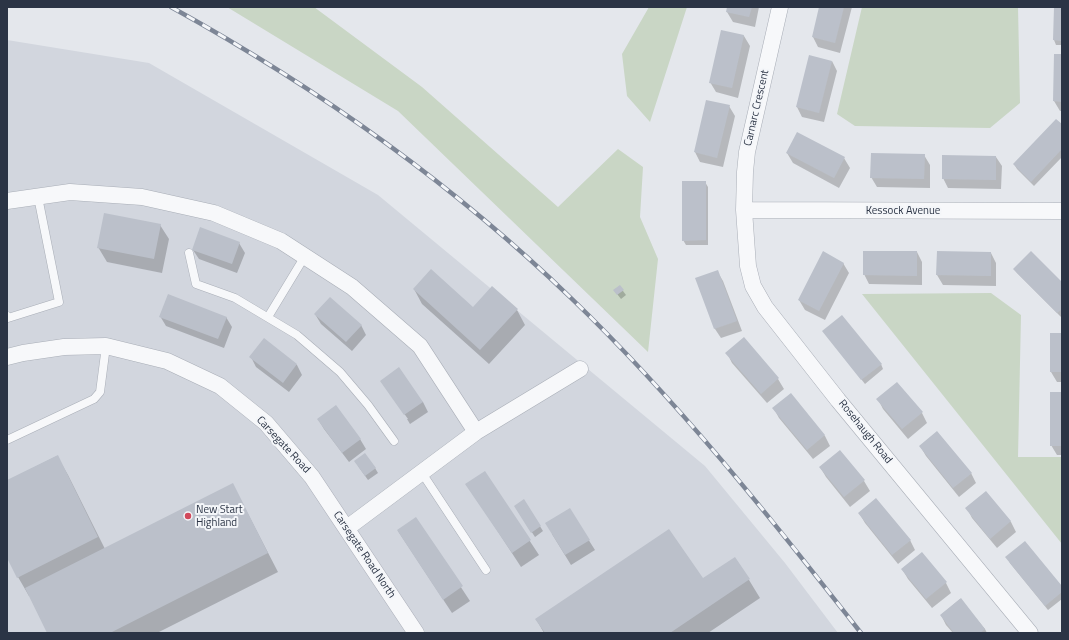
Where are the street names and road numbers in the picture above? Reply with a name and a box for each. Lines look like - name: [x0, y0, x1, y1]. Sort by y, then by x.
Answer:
- street label: Carnarc Crescent: [742, 69, 772, 147]
- street label: Kessock Avenue: [866, 204, 940, 218]
- street label: Rosehaugh Road: [835, 397, 895, 467]
- street label: Carsegate Road: [253, 414, 313, 476]
- street label: Carsegate Road North: [330, 509, 398, 601]

